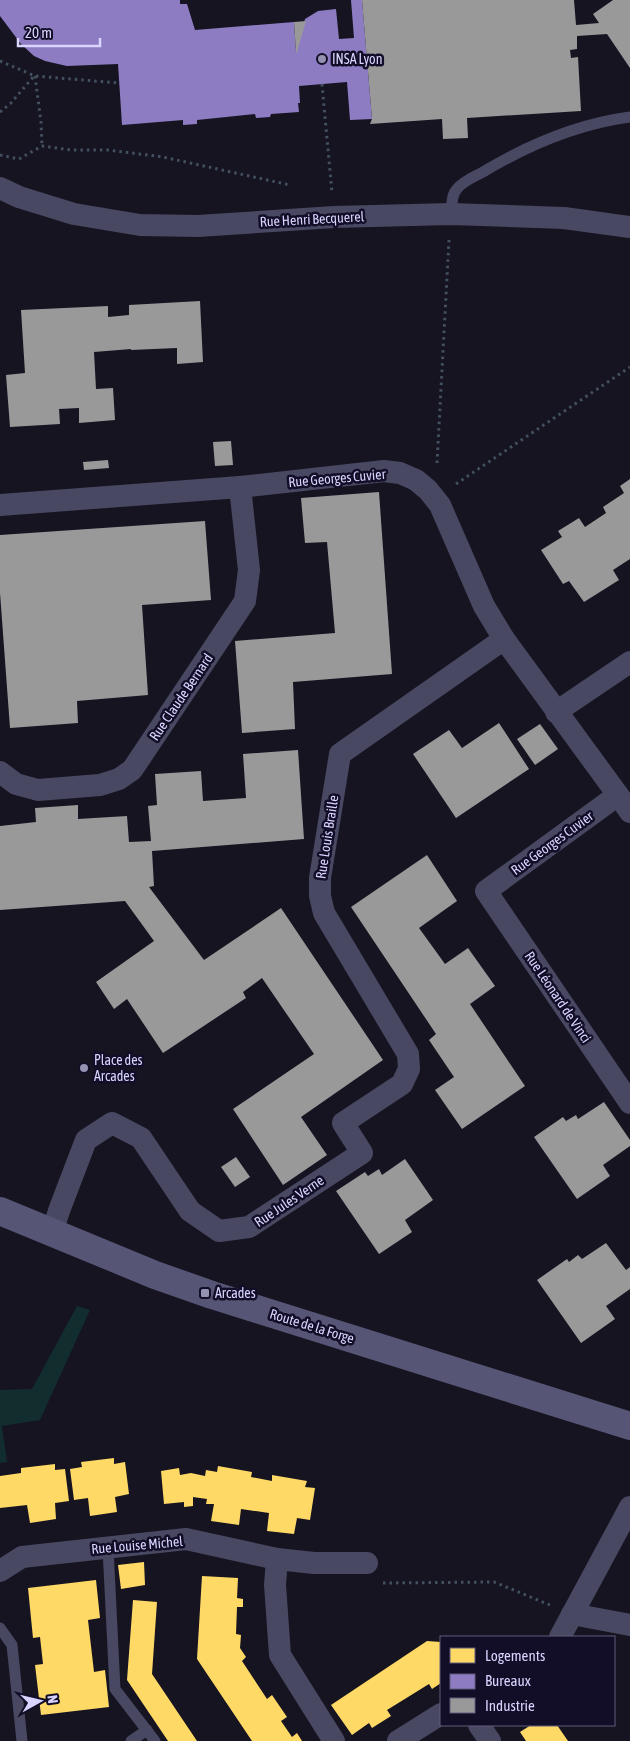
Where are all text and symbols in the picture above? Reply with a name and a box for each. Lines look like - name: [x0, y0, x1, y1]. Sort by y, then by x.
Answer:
- scale bar: [18, 15, 100, 47]
- text: 20 m: [25, 24, 52, 41]
- place label: INSA Lyon: [332, 51, 382, 67]
- marker: INSA Lyon: [316, 53, 328, 65]
- street label: Rue Henri Becquerel: [259, 208, 365, 230]
- street label: Rue Georges Cuvier: [288, 466, 387, 490]
- street label: Rue Claude Bernard: [146, 650, 216, 744]
- street label: Rue Louis Braille: [312, 794, 342, 880]
- street label: Rue Georges Cuvier: [508, 807, 597, 878]
- street label: Rue Léonard de Vinci: [522, 948, 594, 1046]
- place label: Place des Arcades: [94, 1052, 143, 1084]
- marker: Place des Arcades: [78, 1062, 90, 1074]
- street label: Rue Jules Verne: [251, 1172, 327, 1230]
- place label: Arcades: [215, 1285, 256, 1301]
- marker: Arcades: [199, 1287, 211, 1299]
- street label: Route de la Forge: [268, 1306, 356, 1346]
- street label: Rue Louise Michel: [91, 1533, 184, 1557]
- legend: [440, 1636, 615, 1726]
- text: Logements: [485, 1647, 545, 1664]
- text: Bureaux: [485, 1672, 531, 1689]
- north arrow: [15, 1676, 65, 1726]
- text: N: [44, 1694, 61, 1704]
- text: Industrie: [485, 1697, 535, 1714]

